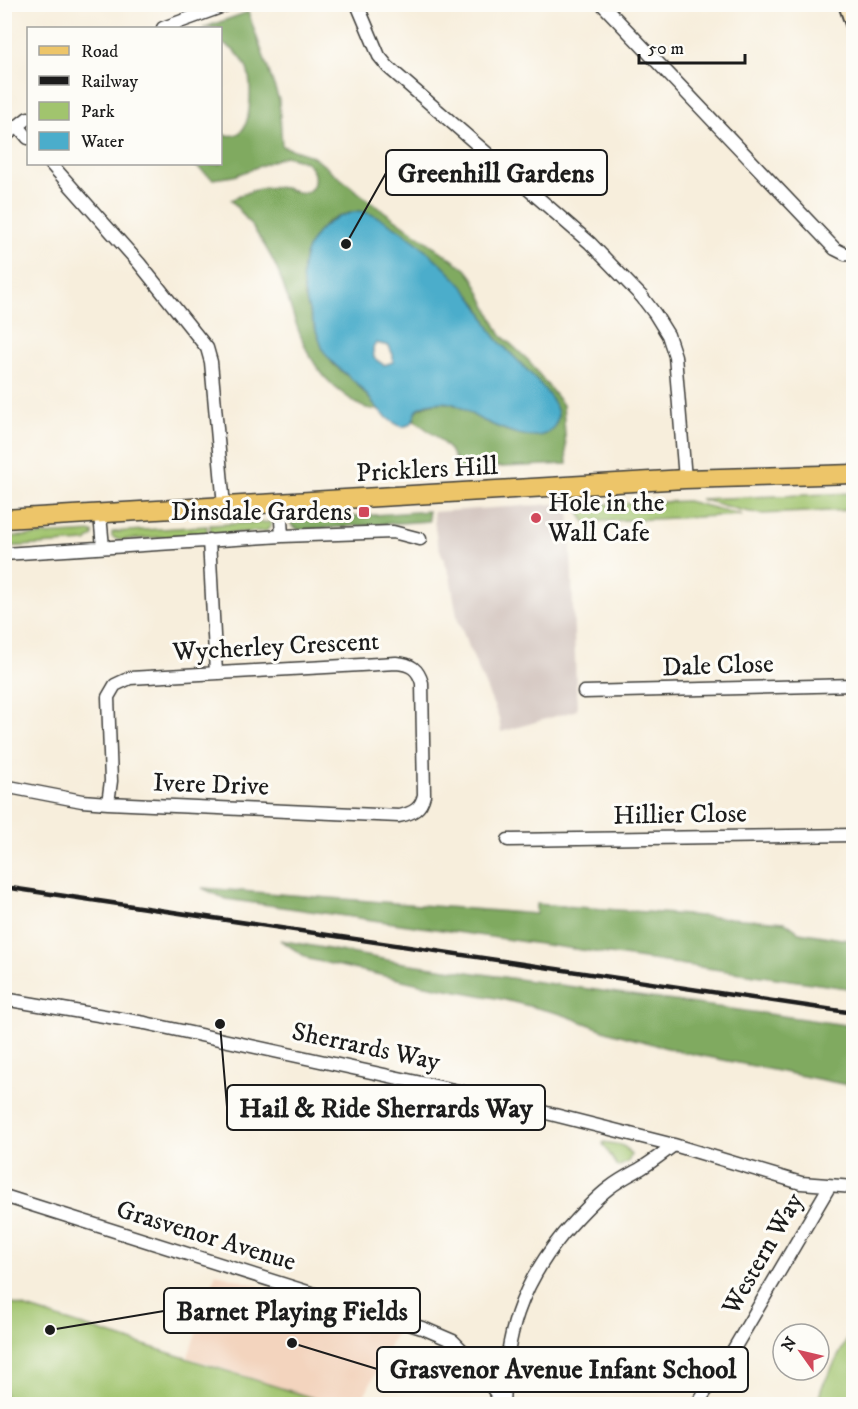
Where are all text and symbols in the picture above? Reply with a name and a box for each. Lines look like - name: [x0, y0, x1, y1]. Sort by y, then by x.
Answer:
- legend: [27, 27, 222, 165]
- scale bar: [639, 27, 746, 65]
- text: 50 m: [648, 38, 684, 60]
- text: Road: [81, 41, 118, 63]
- text: Railway: [81, 71, 139, 93]
- text: Park: [81, 101, 115, 123]
- text: Water: [80, 131, 124, 153]
- callout: Greenhill Gardens: [386, 150, 607, 195]
- text: Greenhill Gardens: [398, 157, 594, 191]
- street label: Pricklers Hill: [355, 450, 499, 490]
- place label: Hole in the Wall Cafe: [547, 487, 665, 550]
- place label: Dinsdale Gardens: [171, 496, 352, 529]
- marker: Dinsdale Gardens: [357, 505, 371, 519]
- marker: Hole in the Wall Cafe: [529, 511, 543, 525]
- street label: Wycherley Crescent: [171, 625, 380, 669]
- street label: Dale Close: [662, 648, 774, 684]
- street label: Ivere Drive: [152, 766, 270, 804]
- street label: Hillier Close: [613, 797, 747, 833]
- street label: Sherrards Way: [289, 1015, 444, 1079]
- callout: Hail & Ride Sherrards Way: [227, 1085, 545, 1130]
- text: Hail & Ride Sherrards Way: [239, 1092, 534, 1126]
- street label: Western Way: [714, 1187, 811, 1322]
- street label: Grasvenor Avenue: [112, 1193, 300, 1279]
- callout: Barnet Playing Fields: [164, 1288, 420, 1333]
- text: Barnet Playing Fields: [176, 1295, 408, 1329]
- north arrow: [771, 1322, 831, 1382]
- text: N: [777, 1333, 801, 1355]
- callout: Grasvenor Avenue Infant School: [377, 1347, 748, 1392]
- text: Grasvenor Avenue Infant School: [390, 1353, 737, 1387]

